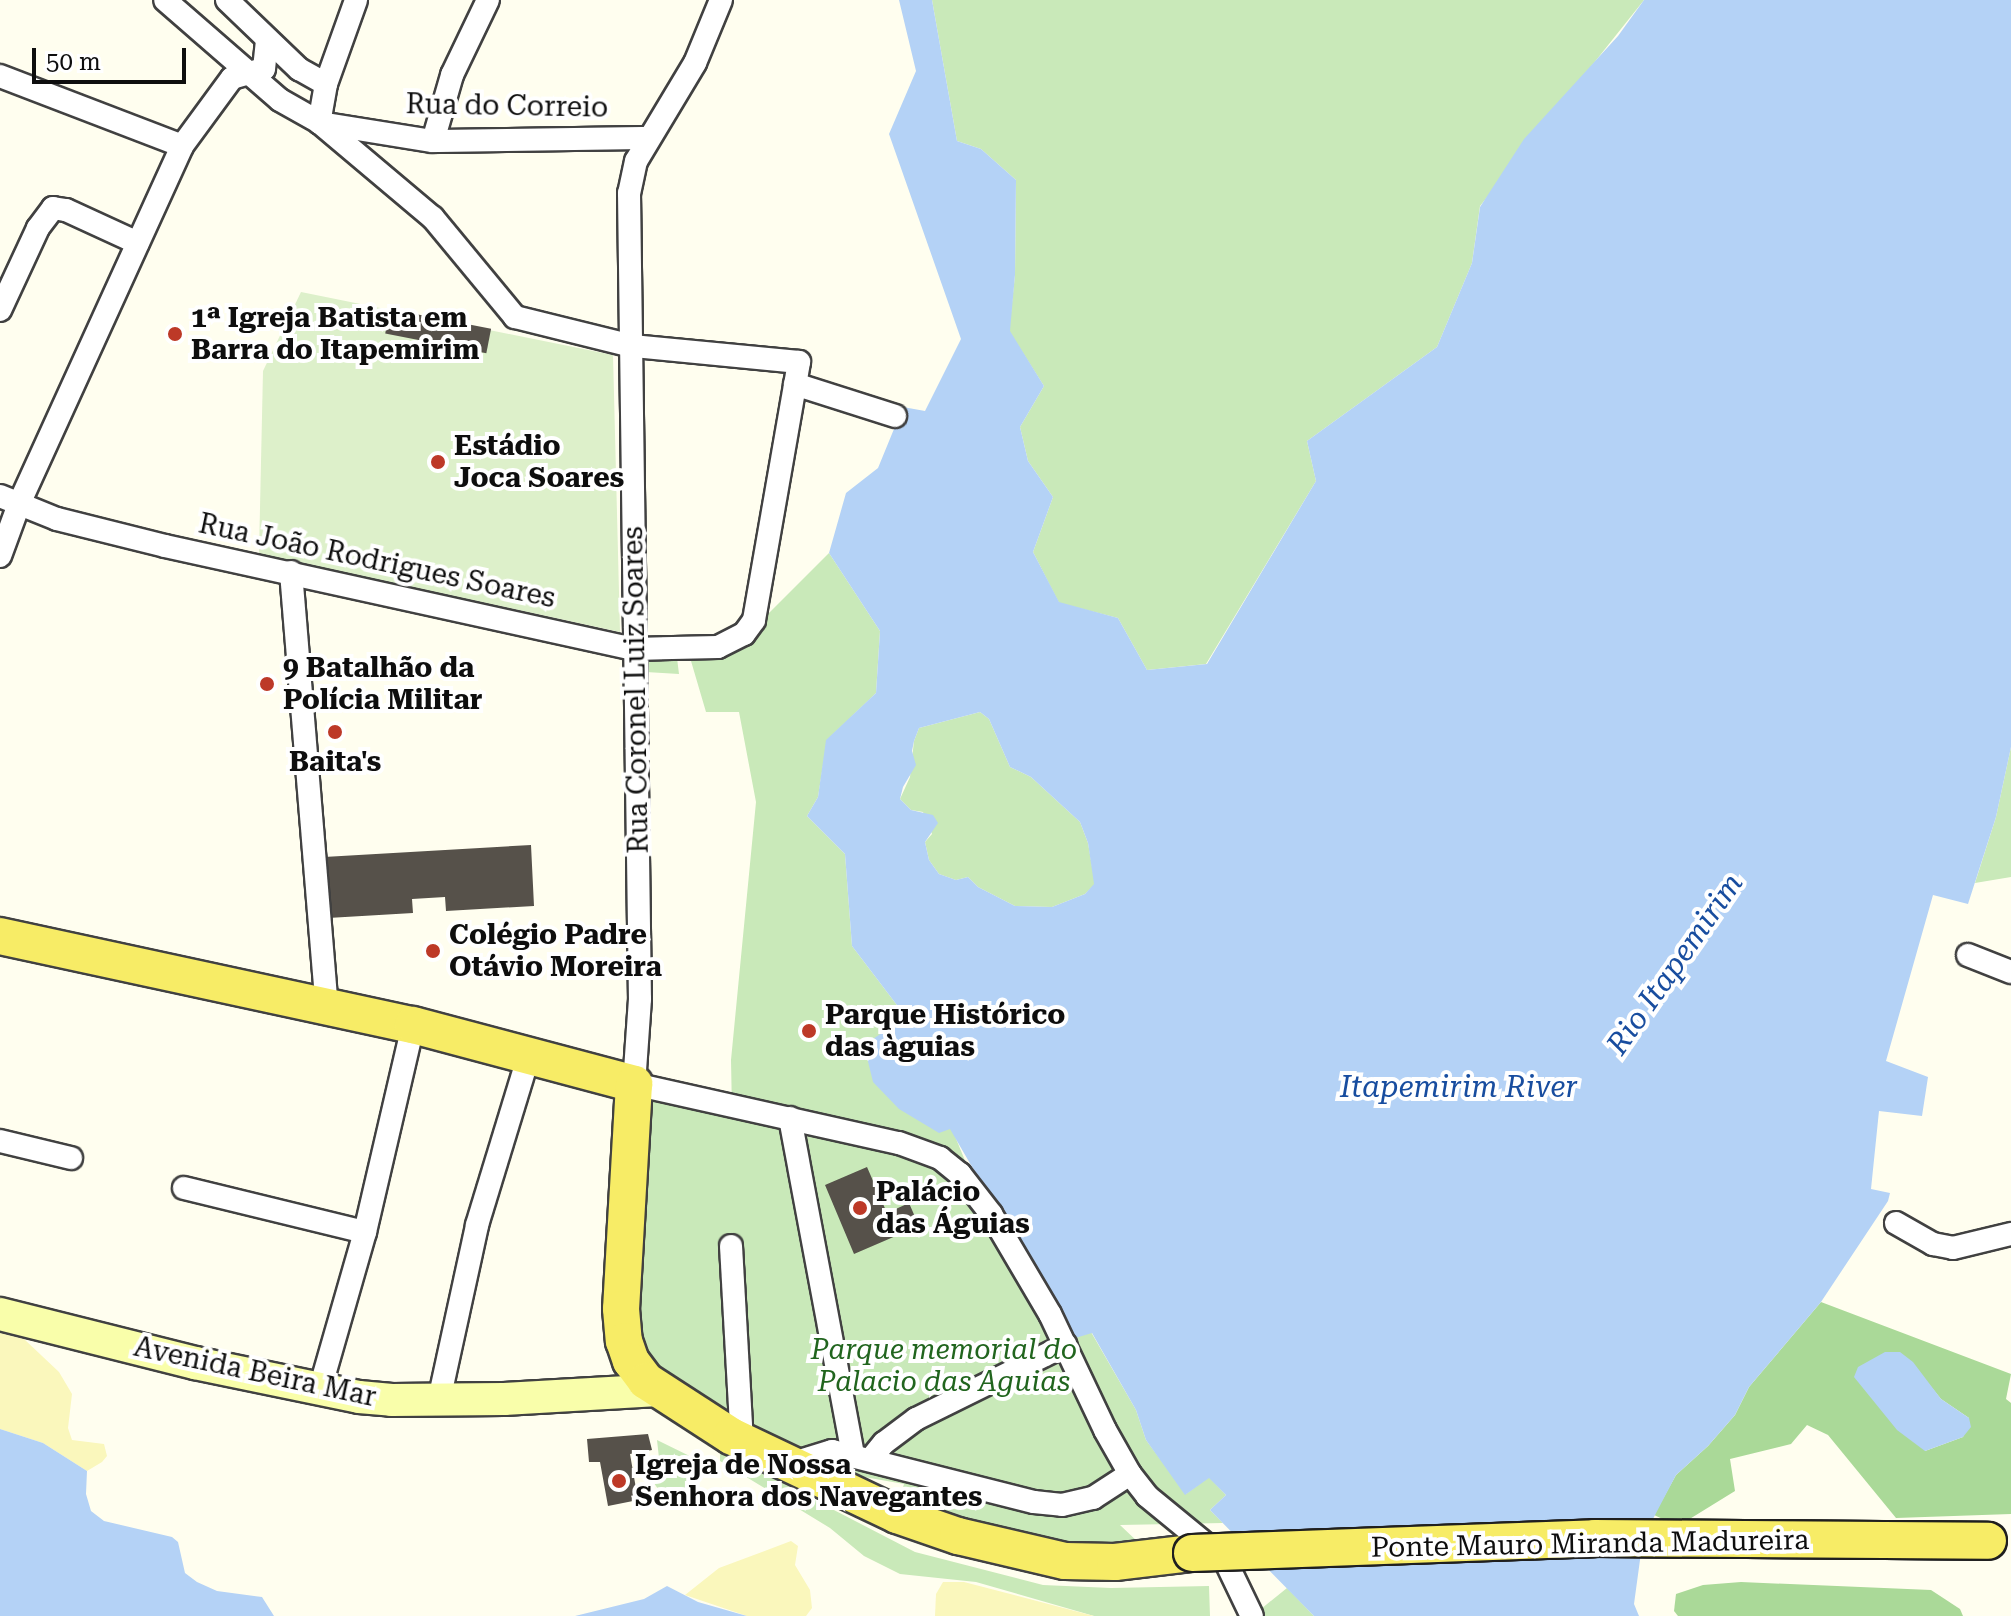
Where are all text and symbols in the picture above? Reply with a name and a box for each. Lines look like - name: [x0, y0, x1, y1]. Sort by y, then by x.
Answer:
- scale bar: [36, 32, 190, 82]
- text: 50 m: [46, 48, 101, 76]
- street label: Rua do Correio: [405, 87, 609, 125]
- place label: 1ª Igreja Batista em Barra do Itapemirim: [191, 301, 480, 367]
- marker: 1ª Igreja Batista em Barra do Itapemirim: [166, 325, 184, 343]
- place label: Estádio Joca Soares: [454, 429, 624, 495]
- marker: Estádio Joca Soares: [429, 453, 447, 471]
- street label: Rua João Rodrigues Soares: [196, 507, 558, 615]
- street label: Rua Coronel Luiz Soares: [616, 526, 656, 854]
- place label: 9 Batalhão da Polícia Militar: [283, 651, 483, 717]
- marker: 9 Batalhão da Polícia Militar: [258, 675, 276, 693]
- marker: Baita's: [326, 723, 344, 741]
- place label: Baita's: [289, 745, 381, 779]
- water label: Rio Itapemirim: [1599, 867, 1751, 1061]
- place label: Colégio Padre Otávio Moreira: [449, 918, 662, 984]
- marker: Colégio Padre Otávio Moreira: [424, 942, 442, 960]
- place label: Parque Histórico das àguias: [825, 998, 1065, 1064]
- marker: Parque Histórico das àguias: [800, 1022, 818, 1040]
- water label: Itapemirim River: [1340, 1069, 1578, 1105]
- place label: Palácio das Águias: [876, 1175, 1030, 1241]
- marker: Palácio das Águias: [851, 1199, 869, 1217]
- street label: Avenida Beira Mar: [131, 1330, 379, 1414]
- park label: Parque memorial do Palacio das Aguias: [811, 1333, 1077, 1399]
- place label: Igreja de Nossa Senhora dos Navegantes: [635, 1448, 982, 1514]
- marker: Igreja de Nossa Senhora dos Navegantes: [610, 1472, 628, 1490]
- street label: Ponte Mauro Miranda Madureira: [1370, 1523, 1810, 1565]

